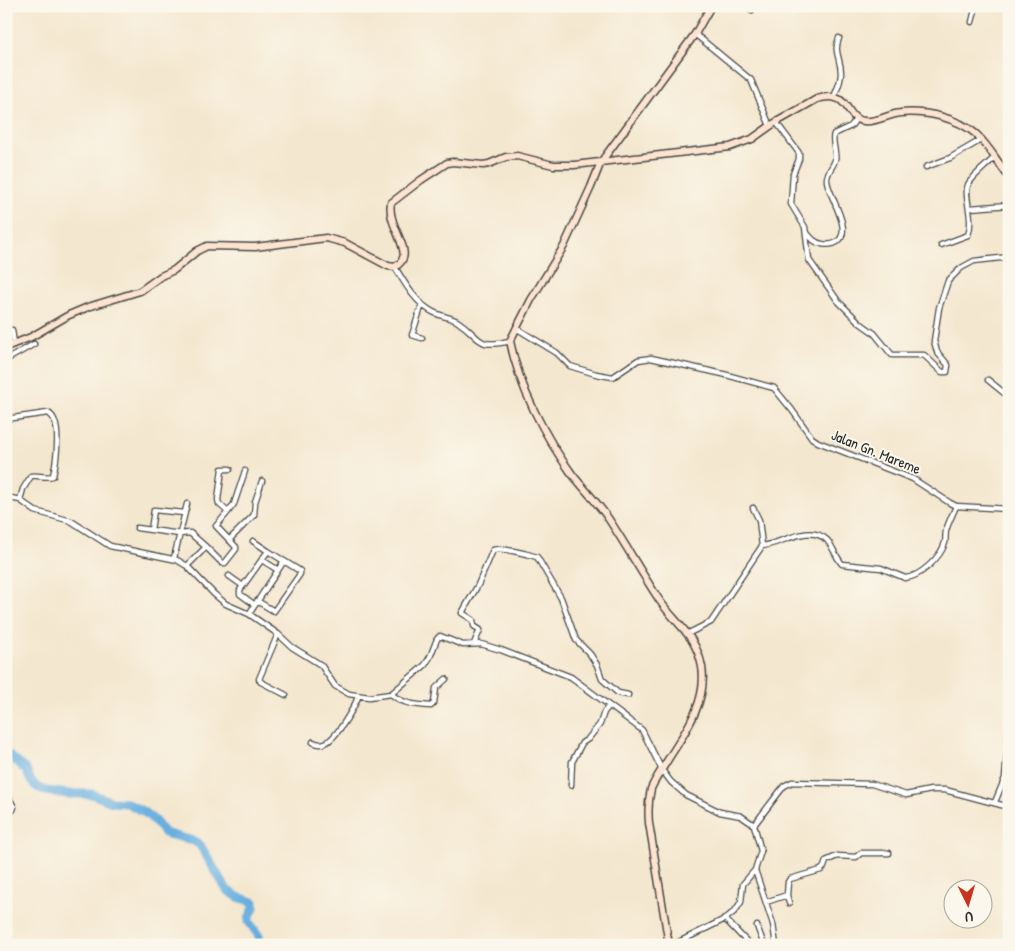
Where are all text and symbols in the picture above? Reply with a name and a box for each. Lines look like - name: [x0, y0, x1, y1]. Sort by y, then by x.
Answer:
- street label: Jalan Gn. Mareme: [828, 424, 924, 479]
- north arrow: [942, 878, 992, 928]
- text: U: [964, 908, 974, 927]

